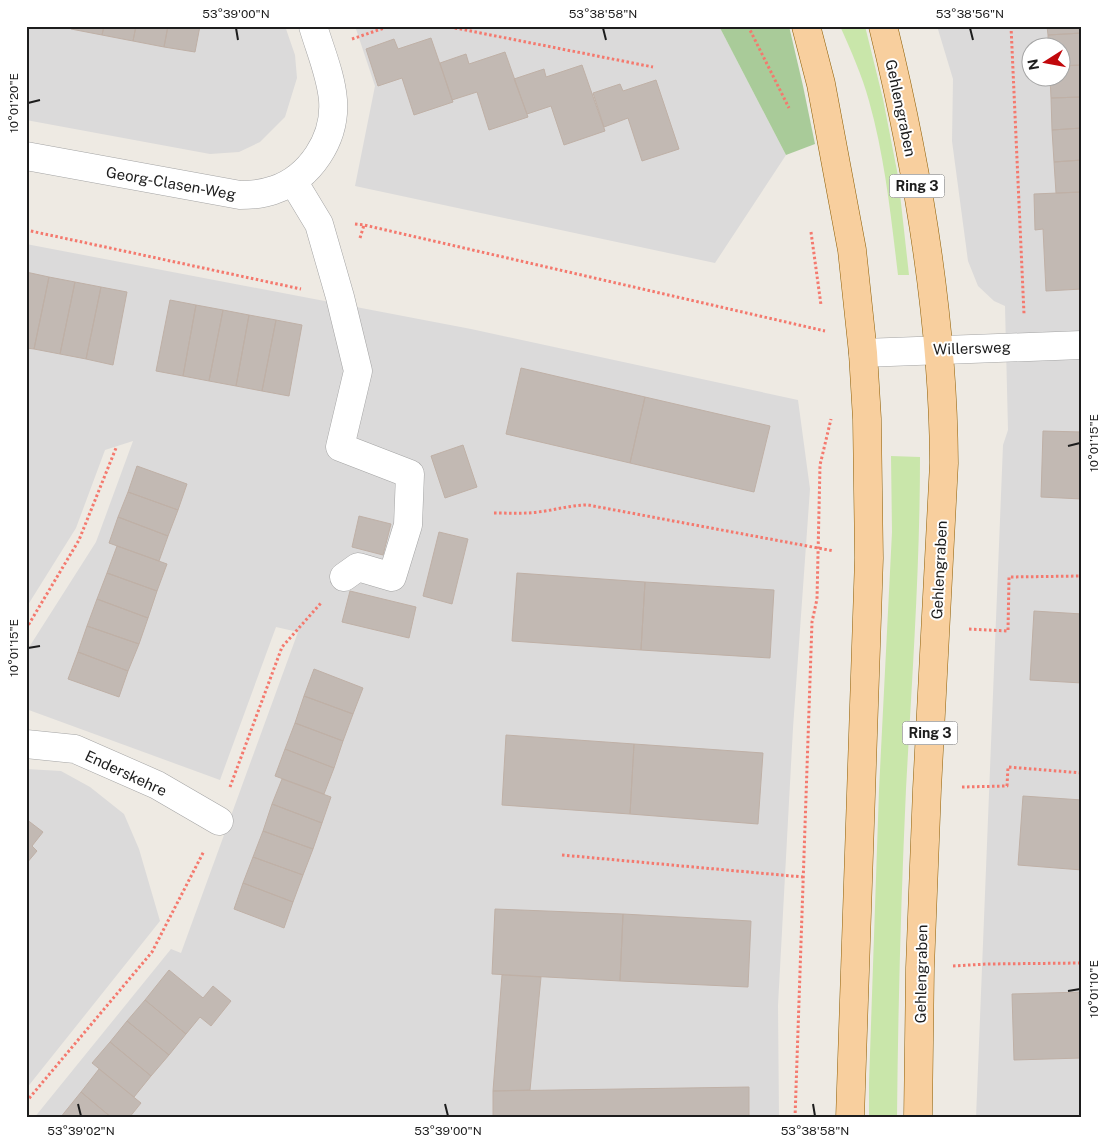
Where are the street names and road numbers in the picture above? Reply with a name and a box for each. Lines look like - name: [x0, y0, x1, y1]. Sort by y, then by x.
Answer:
- street label: Gehlengraben: [882, 58, 920, 158]
- street label: Georg-Clasen-Weg: [105, 163, 237, 203]
- road number: Ring 3: [890, 175, 944, 198]
- street label: Willersweg: [933, 338, 1011, 358]
- street label: Gehlengraben: [928, 520, 950, 620]
- road number: Ring 3: [902, 721, 958, 744]
- street label: Enderskehre: [82, 747, 170, 799]
- street label: Gehlengraben: [912, 924, 930, 1024]

